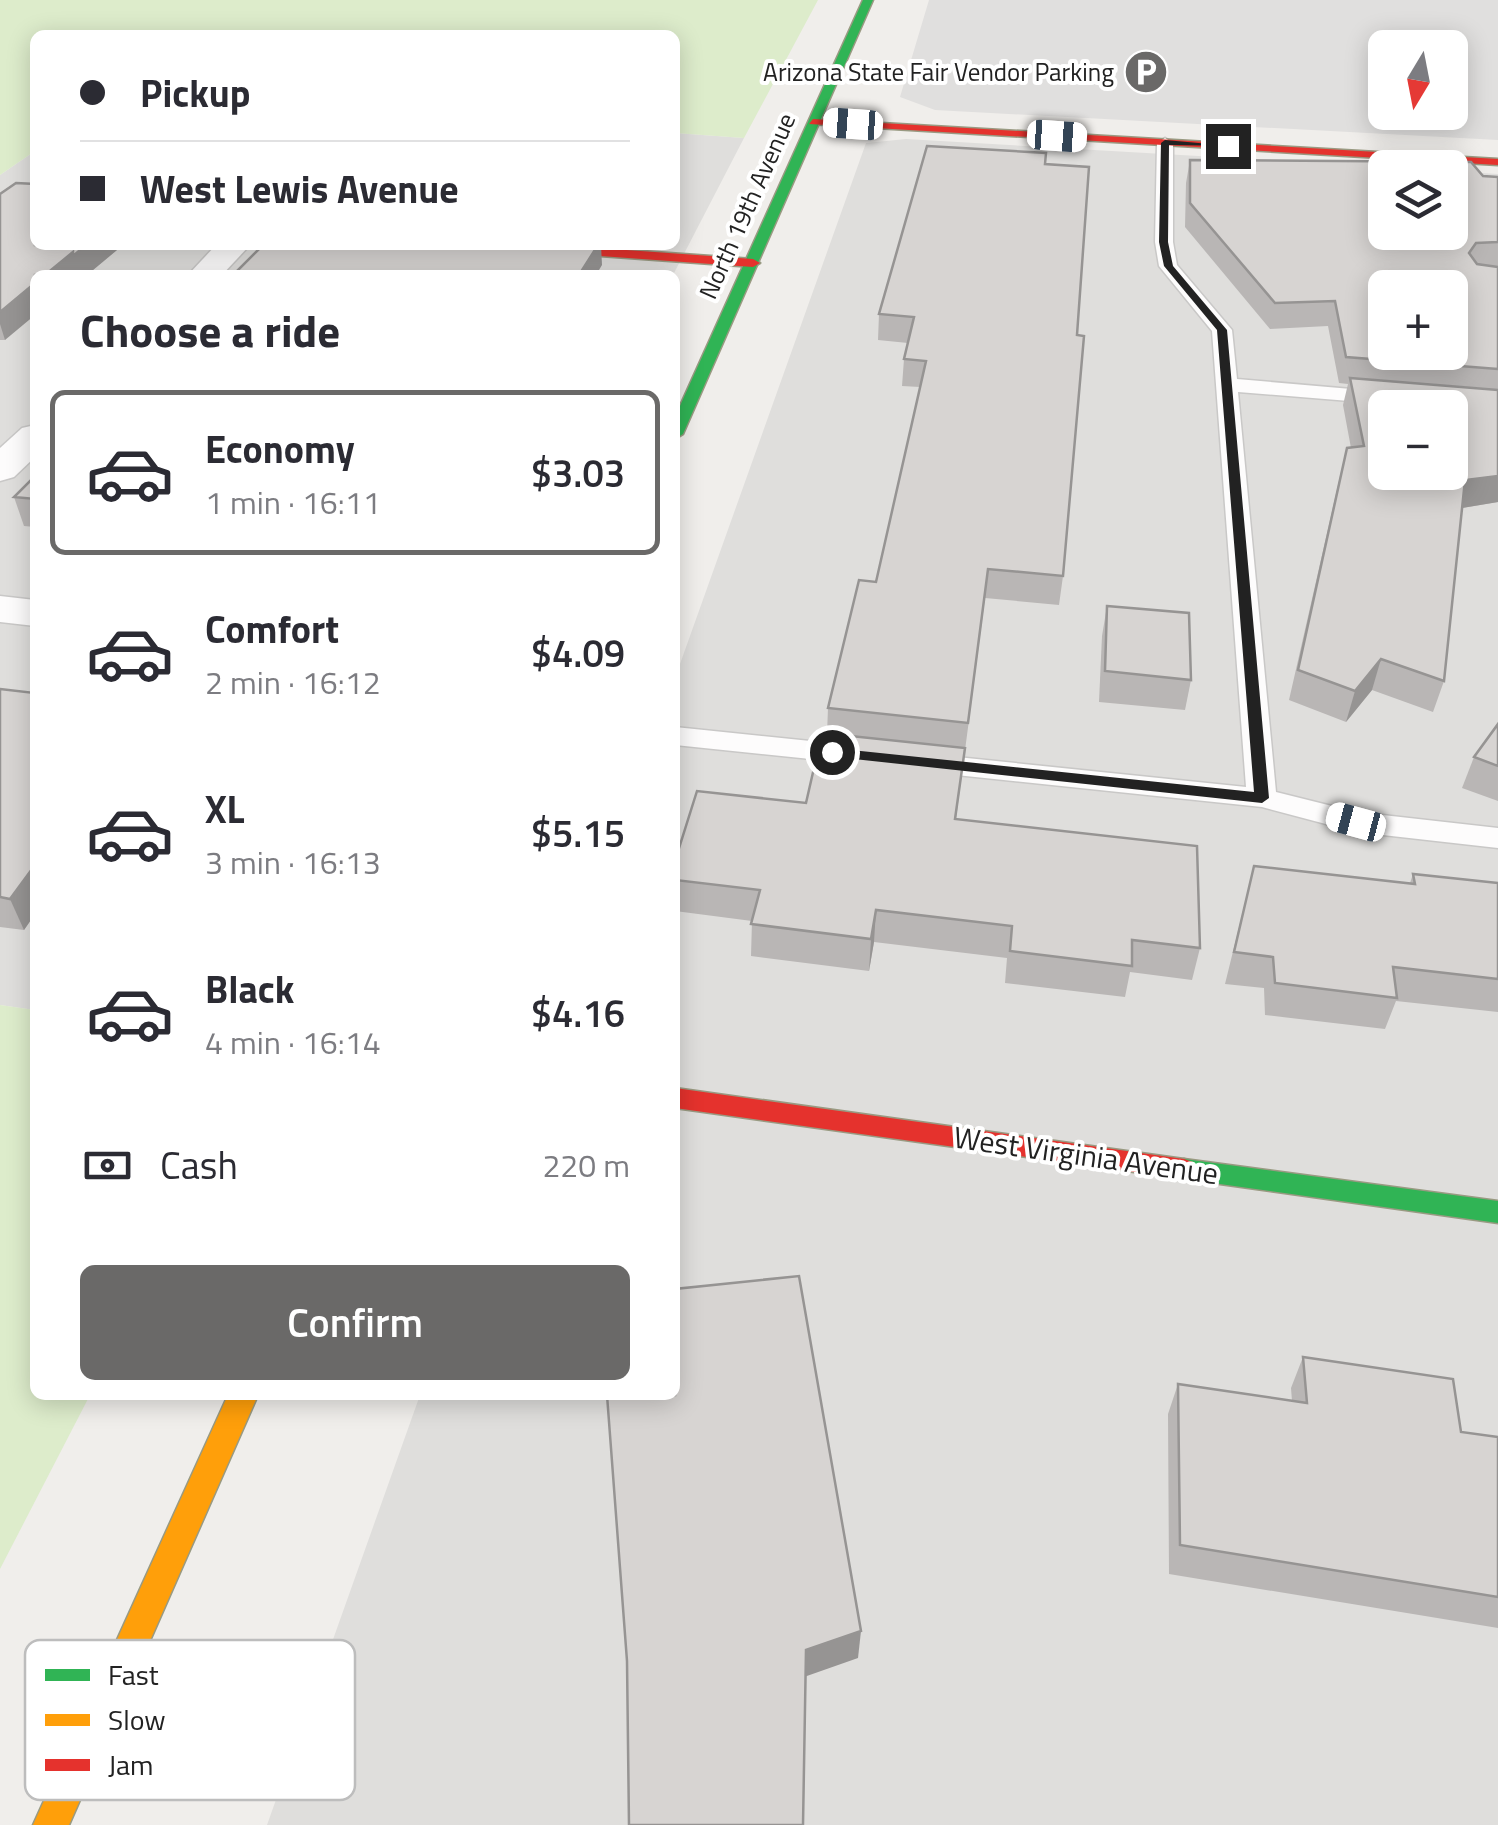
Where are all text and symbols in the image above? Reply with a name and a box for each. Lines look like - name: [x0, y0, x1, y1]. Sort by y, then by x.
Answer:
- north arrow: [1368, 30, 1468, 130]
- map controls: [1368, 30, 1468, 490]
- parking icon: Arizona State Fair Vendor Parking: [1123, 49, 1169, 95]
- place label: Arizona State Fair Vendor Parking: [763, 53, 1114, 91]
- text: Pickup: [140, 64, 250, 122]
- street label: North 19th Avenue: [689, 107, 805, 305]
- car: [822, 107, 884, 141]
- car: [1026, 119, 1088, 153]
- route end: [1206, 124, 1251, 169]
- button: layers: [1368, 150, 1468, 250]
- text: West Lewis Avenue: [140, 160, 459, 218]
- button: +: [1368, 270, 1468, 370]
- text: Choose a ride: [80, 296, 340, 364]
- button: −: [1368, 390, 1468, 490]
- text: Economy: [205, 420, 355, 478]
- icon: car: [85, 428, 175, 518]
- text: $3.03: [531, 444, 625, 502]
- text: 1 min · 16:11: [205, 478, 381, 526]
- text: Comfort: [205, 600, 339, 658]
- icon: car: [85, 608, 175, 698]
- text: $4.09: [531, 624, 625, 682]
- text: 2 min · 16:12: [205, 658, 381, 706]
- route start: [810, 730, 855, 775]
- text: XL: [205, 780, 245, 838]
- icon: car: [85, 788, 175, 878]
- car: [1323, 800, 1389, 844]
- text: $5.15: [531, 804, 625, 862]
- text: 3 min · 16:13: [205, 838, 381, 886]
- text: Black: [205, 960, 294, 1018]
- icon: car: [85, 968, 175, 1058]
- text: $4.16: [531, 984, 625, 1042]
- text: 4 min · 16:14: [205, 1018, 381, 1066]
- street label: West Virginia Avenue: [951, 1114, 1221, 1196]
- text: Cash: [160, 1136, 238, 1194]
- icon: cash: [80, 1138, 135, 1193]
- text: 220 m: [542, 1141, 630, 1189]
- button: Confirm: [80, 1265, 630, 1380]
- legend: [25, 1640, 355, 1800]
- text: Fast: [108, 1653, 159, 1696]
- text: Slow: [108, 1698, 166, 1741]
- text: Jam: [108, 1743, 154, 1786]

